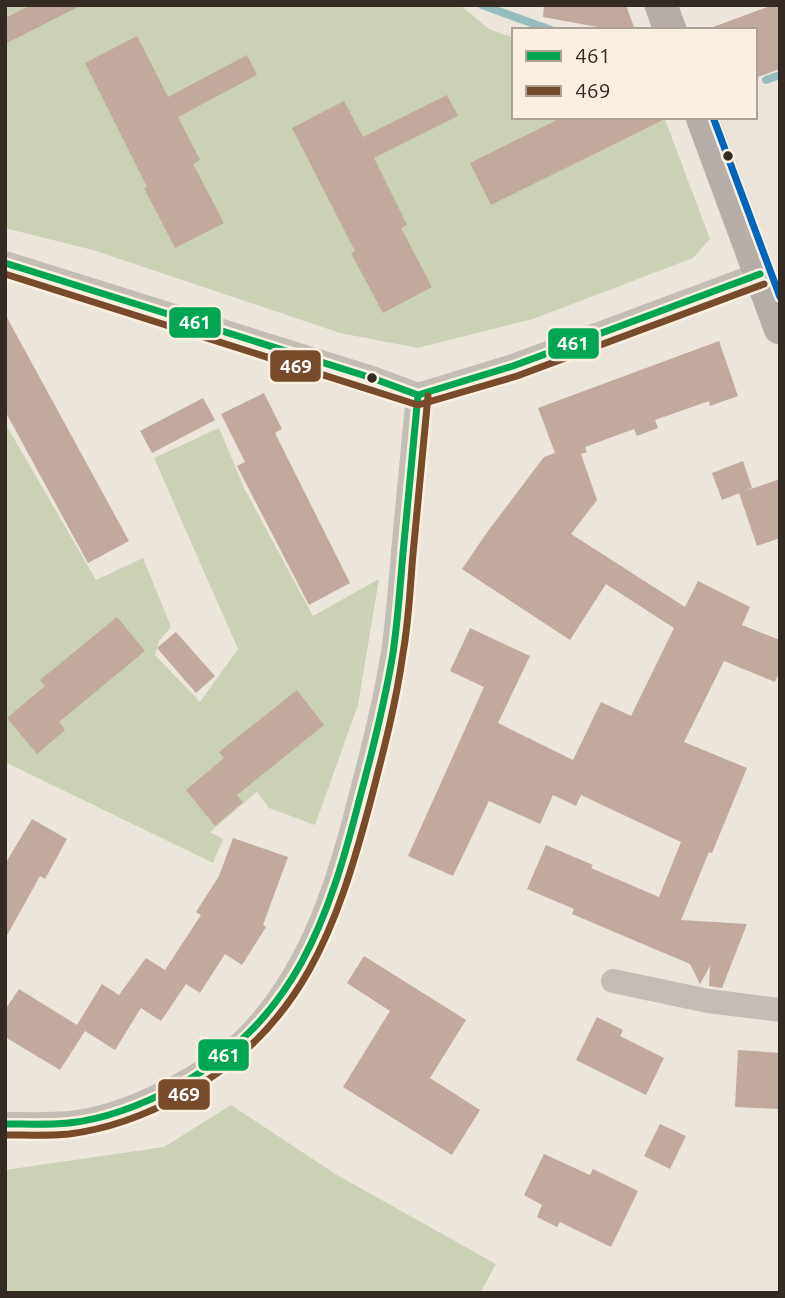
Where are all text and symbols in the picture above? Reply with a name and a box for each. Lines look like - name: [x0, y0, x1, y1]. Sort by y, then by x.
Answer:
- legend: [512, 28, 757, 119]
- text: 461: [575, 43, 611, 67]
- text: 469: [575, 78, 611, 102]
- unlabelled marker: [721, 149, 735, 163]
- line badge: 461: [168, 306, 222, 339]
- text: 461: [179, 311, 211, 333]
- line badge: 461: [547, 327, 600, 360]
- text: 461: [557, 332, 589, 354]
- line badge: 469: [269, 349, 322, 383]
- text: 469: [280, 355, 312, 377]
- unlabelled marker: [365, 371, 379, 385]
- line badge: 461: [197, 1038, 250, 1072]
- text: 461: [208, 1044, 240, 1066]
- line badge: 469: [157, 1078, 211, 1111]
- text: 469: [168, 1083, 200, 1105]

